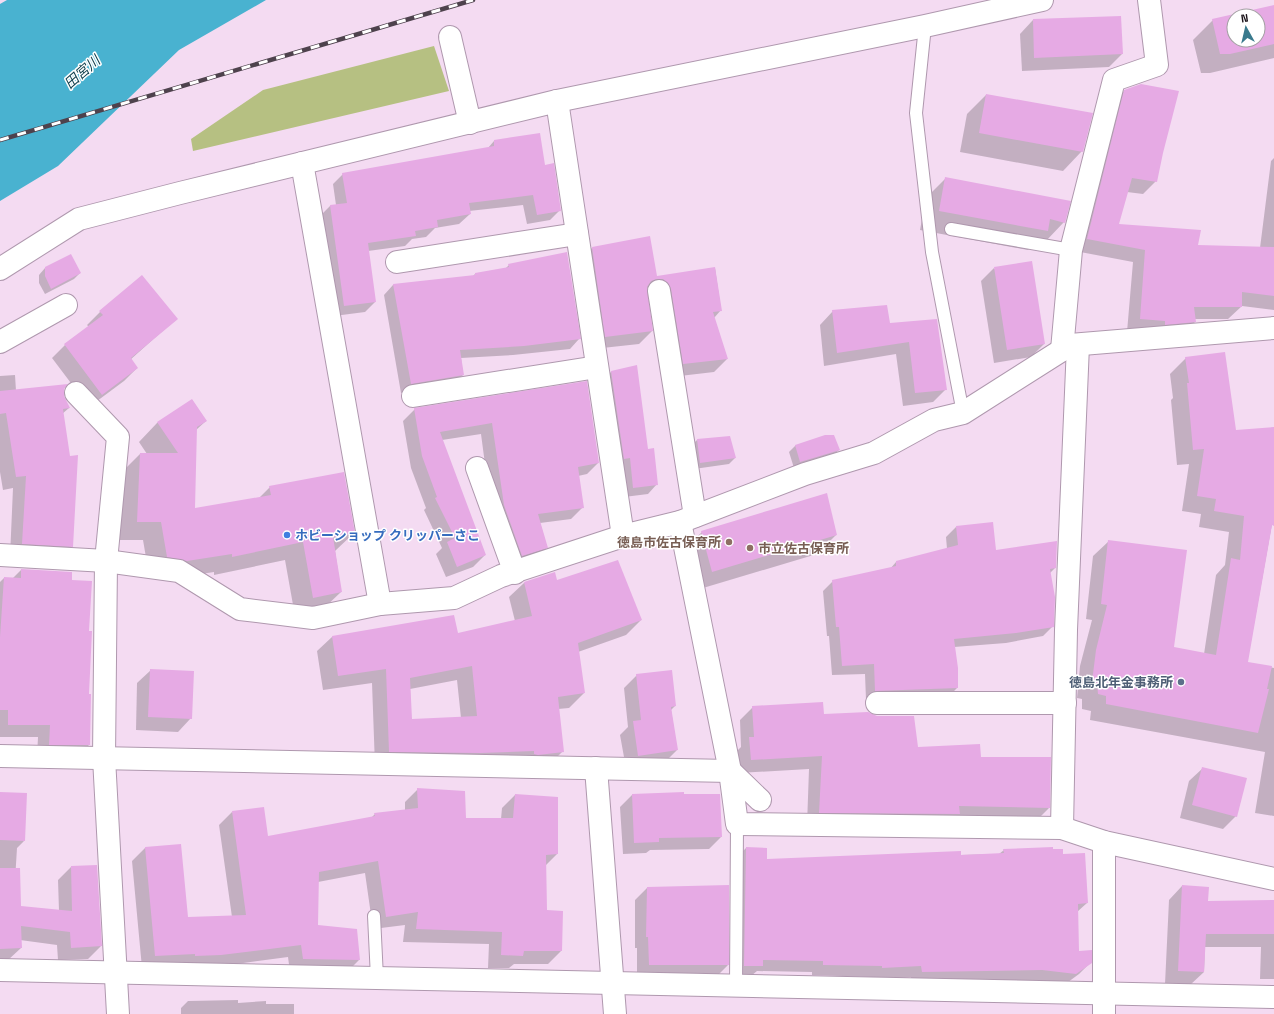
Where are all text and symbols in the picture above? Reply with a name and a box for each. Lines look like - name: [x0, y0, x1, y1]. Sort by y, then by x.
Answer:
- north arrow: [1226, 8, 1266, 48]
- text: N: [1240, 11, 1249, 26]
- water label: 田宮川: [60, 50, 105, 93]
- place label: ホビーショップ クリッパーさこ: [295, 527, 480, 544]
- marker: ホビーショップ クリッパーさこ: [282, 530, 292, 540]
- place label: 徳島市佐古保育所: [617, 534, 721, 551]
- marker: 徳島市佐古保育所: [724, 537, 734, 547]
- place label: 市立佐古保育所: [758, 540, 849, 557]
- marker: 市立佐古保育所: [745, 543, 755, 553]
- place label: 徳島北年金事務所: [1069, 674, 1173, 691]
- marker: 徳島北年金事務所: [1176, 677, 1186, 687]

